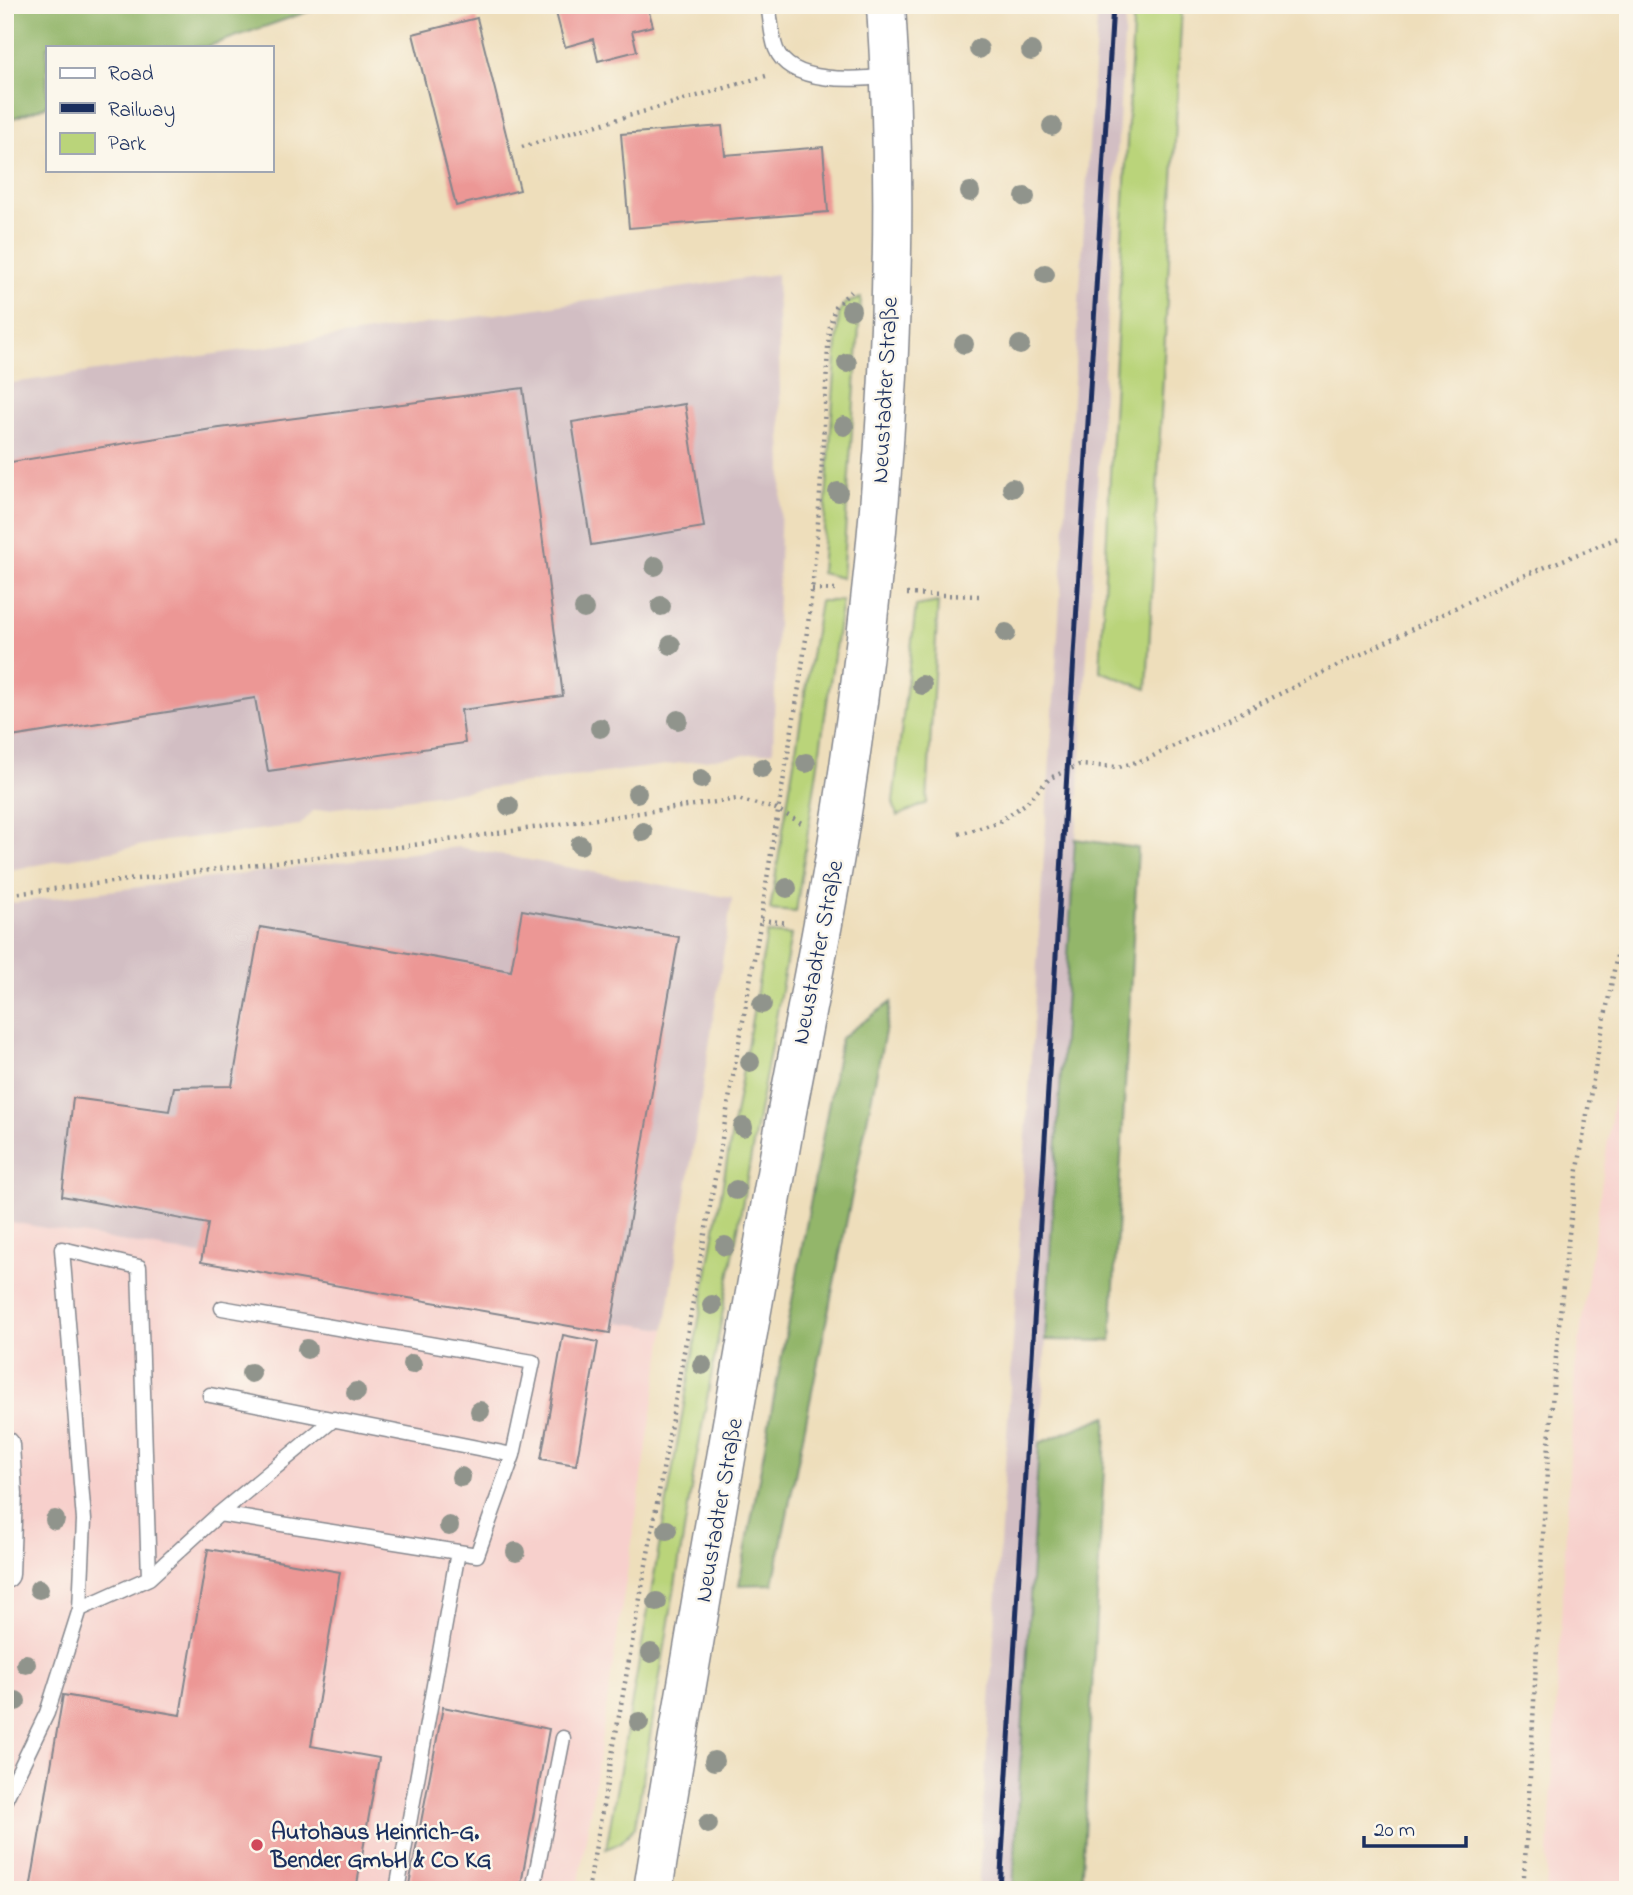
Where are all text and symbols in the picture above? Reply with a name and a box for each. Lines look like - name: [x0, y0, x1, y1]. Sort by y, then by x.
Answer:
- legend: [46, 46, 273, 172]
- text: Road: [108, 60, 154, 90]
- text: Railway: [108, 96, 175, 128]
- text: Park: [108, 130, 147, 160]
- street label: Neustadter Straße: [864, 296, 909, 484]
- street label: Neustadter Straße: [784, 857, 854, 1047]
- street label: Neustadter Straße: [687, 1415, 754, 1605]
- scale bar: [1364, 1804, 1465, 1848]
- place label: Autohaus Heinrich-G. Bender GmbH & CO KG: [270, 1816, 492, 1879]
- text: 20 m: [1374, 1816, 1415, 1846]
- marker: Autohaus Heinrich-G. Bender GmbH & CO KG: [249, 1837, 265, 1853]

